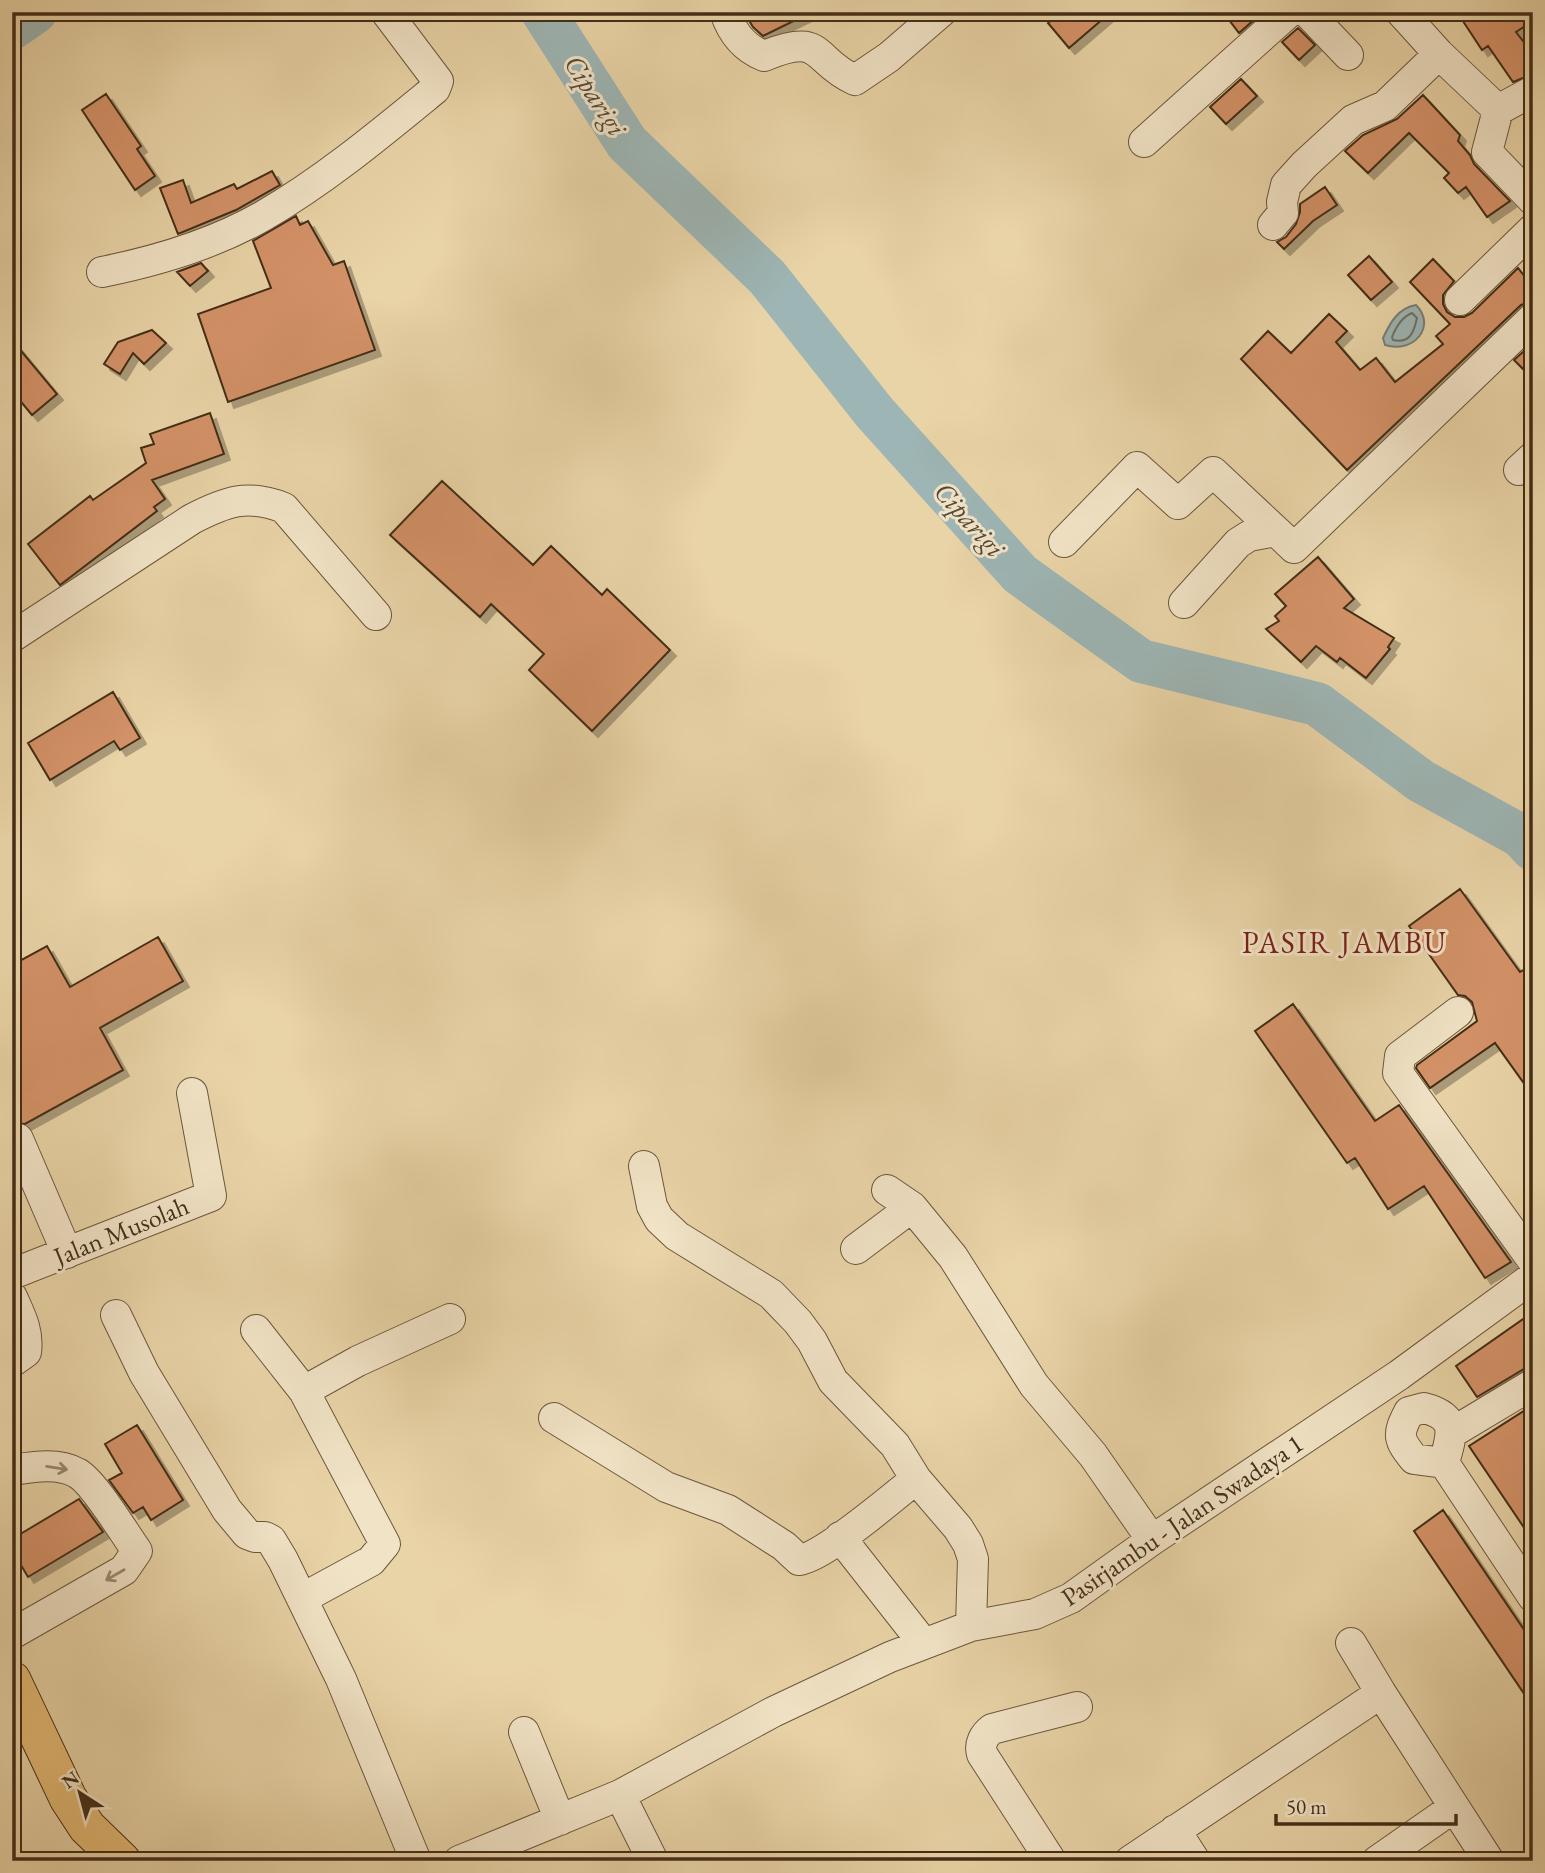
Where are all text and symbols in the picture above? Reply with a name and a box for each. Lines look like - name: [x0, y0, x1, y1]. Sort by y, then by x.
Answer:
- water label: Ciparigi: [556, 48, 636, 144]
- water label: Ciparigi: [927, 474, 1015, 566]
- district label: PASIR JAMBU: [1242, 923, 1448, 962]
- street label: Jalan Musolah: [47, 1188, 194, 1274]
- street label: Pasirjambu - Jalan Swadaya 1: [1054, 1426, 1310, 1614]
- one-way arrow: [45, 1462, 67, 1475]
- one-way arrow: [105, 1568, 125, 1582]
- north arrow: [46, 1758, 116, 1828]
- text: N: [57, 1765, 84, 1794]
- scale bar: [1276, 1782, 1456, 1826]
- text: 50 m: [1286, 1793, 1327, 1820]

